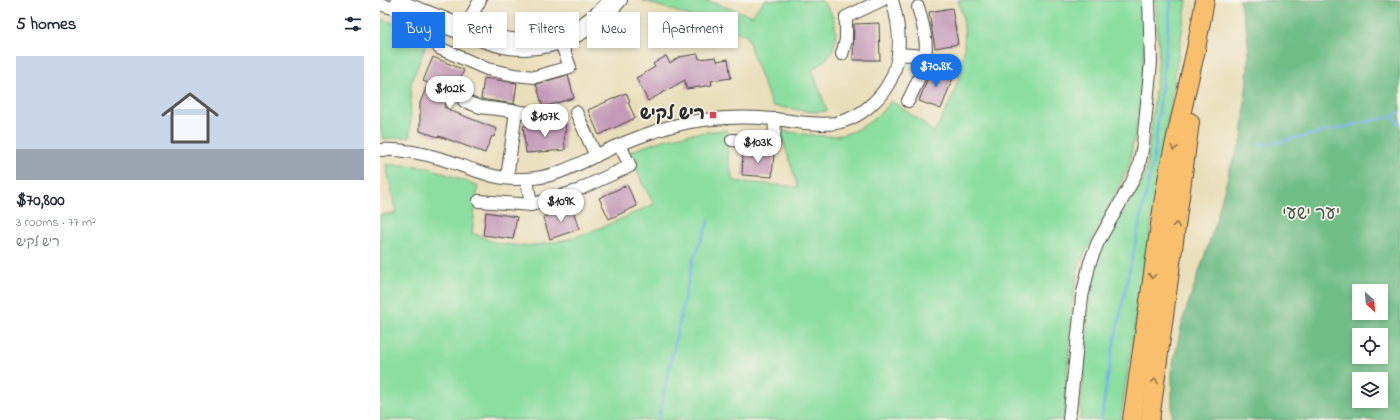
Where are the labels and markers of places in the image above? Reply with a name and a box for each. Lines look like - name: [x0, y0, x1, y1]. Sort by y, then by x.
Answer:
- pin: $70.8K: [903, 54, 969, 88]
- pin: $102K: [422, 76, 478, 110]
- place label: ריש לקיש: [640, 102, 705, 128]
- pin: $107K: [517, 104, 573, 138]
- marker: ריש לקיש: [708, 110, 718, 120]
- pin: $103K: [730, 130, 786, 164]
- pin: $109K: [533, 189, 589, 223]

